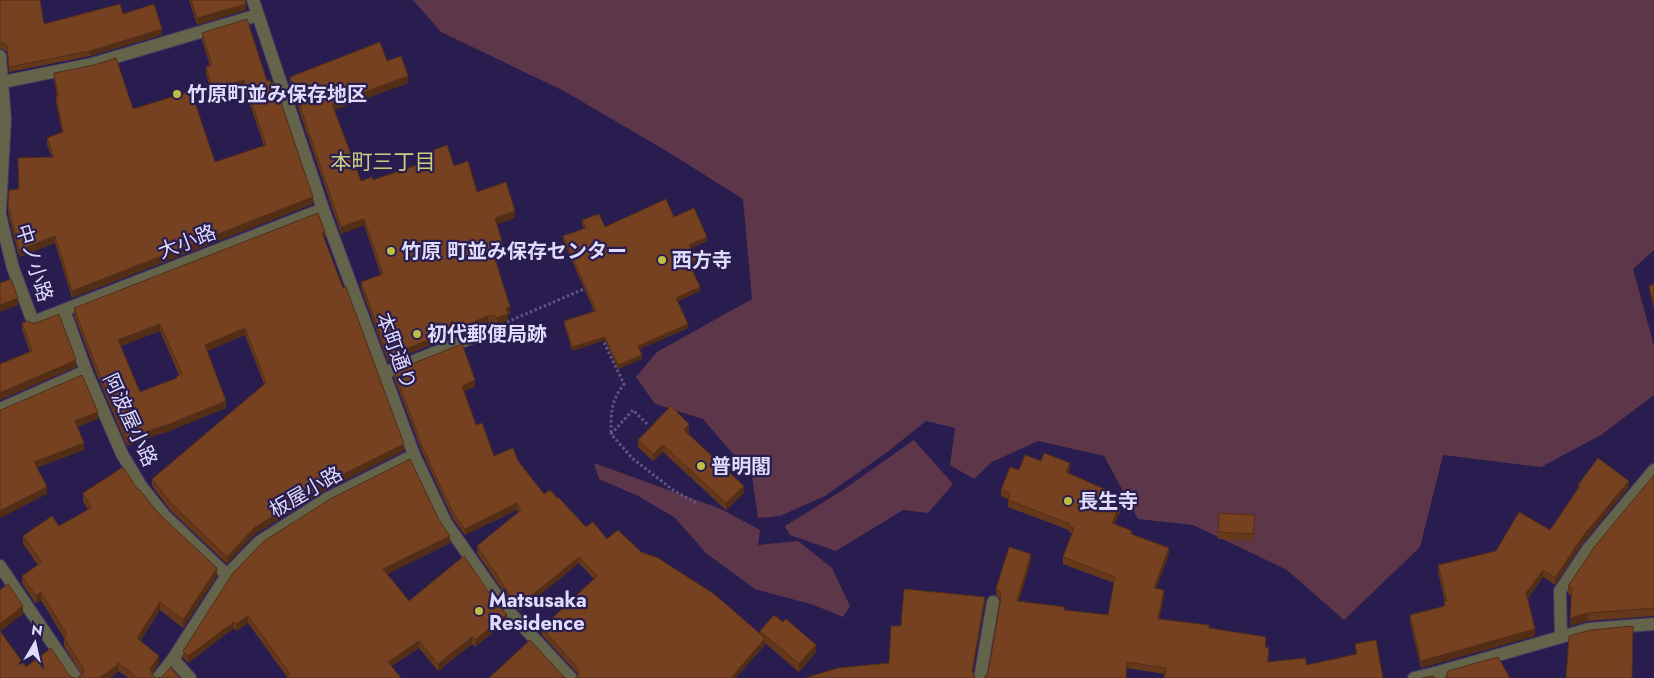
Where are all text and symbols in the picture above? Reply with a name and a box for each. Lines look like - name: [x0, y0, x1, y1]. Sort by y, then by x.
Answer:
- place label: 竹原町並み保存地区: [187, 80, 367, 109]
- marker: 竹原町並み保存地区: [171, 88, 183, 100]
- district label: 本町三丁目: [331, 147, 436, 177]
- street label: 大小路: [154, 218, 220, 266]
- street label: 中ノ小路: [8, 221, 60, 305]
- place label: 竹原 町並み保存センター: [401, 237, 627, 266]
- marker: 竹原 町並み保存センター: [385, 245, 397, 257]
- place label: 西方寺: [672, 246, 732, 275]
- marker: 西方寺: [656, 254, 668, 266]
- street label: 本町通り: [369, 308, 423, 394]
- place label: 初代郵便局跡: [427, 320, 547, 349]
- marker: 初代郵便局跡: [411, 328, 423, 340]
- street label: 阿波屋小路: [96, 369, 164, 471]
- place label: 普明閣: [711, 452, 771, 481]
- street label: 板屋小路: [264, 459, 348, 525]
- marker: 普明閣: [695, 460, 707, 472]
- place label: 長生寺: [1078, 487, 1138, 516]
- marker: 長生寺: [1062, 495, 1074, 507]
- place label: Matsusaka Residence: [489, 586, 587, 638]
- marker: Matsusaka Residence: [473, 605, 485, 617]
- north arrow: [10, 618, 60, 668]
- text: N: [30, 619, 44, 641]

